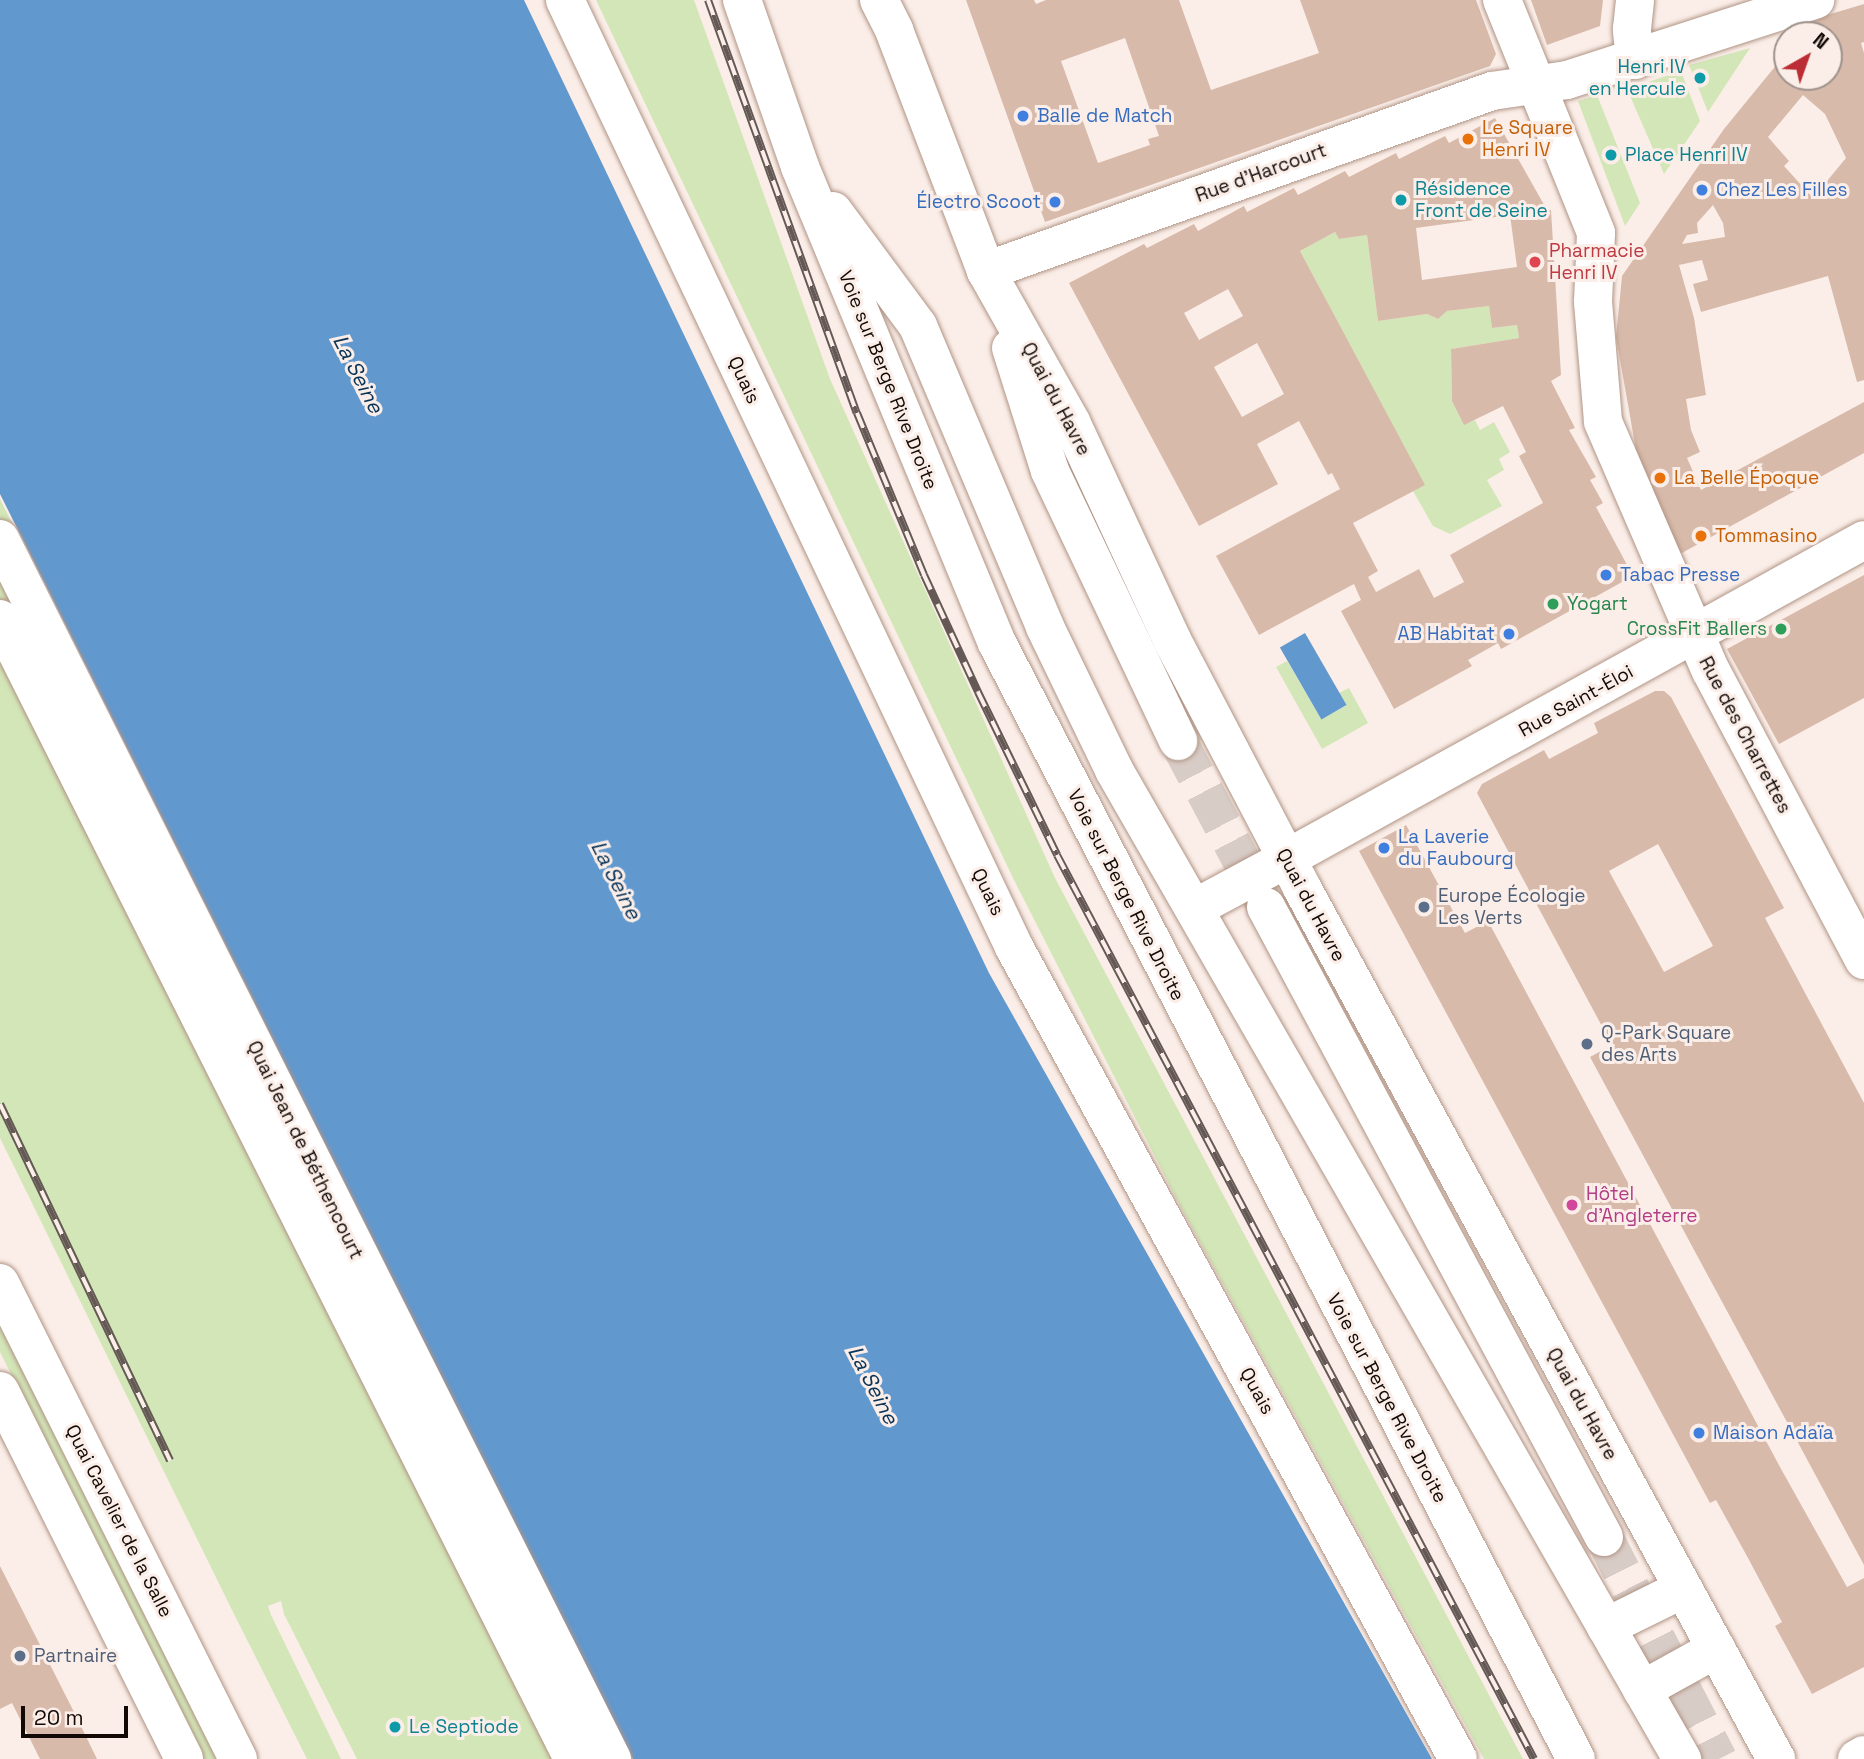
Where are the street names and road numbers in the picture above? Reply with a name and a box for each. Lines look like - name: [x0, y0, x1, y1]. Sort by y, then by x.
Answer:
- street label: Rue d'Harcourt: [1192, 139, 1330, 207]
- street label: Voie sur Berge Rive Droite: [834, 267, 942, 493]
- street label: Quai du Havre: [1017, 339, 1095, 459]
- street label: Quais: [723, 353, 765, 407]
- street label: Rue des Charrettes: [1694, 653, 1796, 817]
- street label: Rue Saint-Éloi: [1515, 660, 1637, 742]
- street label: Voie sur Berge Rive Droite: [1063, 785, 1189, 1005]
- street label: Quai du Havre: [1272, 845, 1350, 965]
- street label: Quais: [967, 865, 1009, 919]
- street label: Quai Jean de Béthencourt: [242, 1037, 368, 1263]
- street label: Voie sur Berge Rive Droite: [1322, 1289, 1452, 1507]
- street label: Quai du Havre: [1542, 1344, 1622, 1464]
- street label: Quais: [1235, 1364, 1279, 1418]
- street label: Quai Cavelier de la Salle: [60, 1421, 178, 1621]

